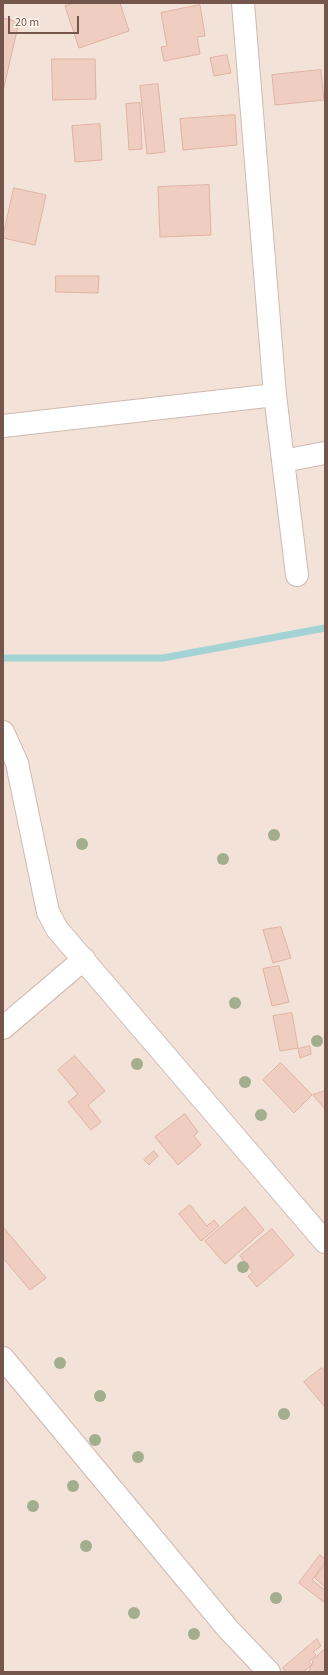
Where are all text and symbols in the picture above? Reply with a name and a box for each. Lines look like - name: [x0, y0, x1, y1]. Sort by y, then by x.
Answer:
- scale bar: [10, 8, 81, 34]
- text: 20 m: [15, 14, 39, 31]

